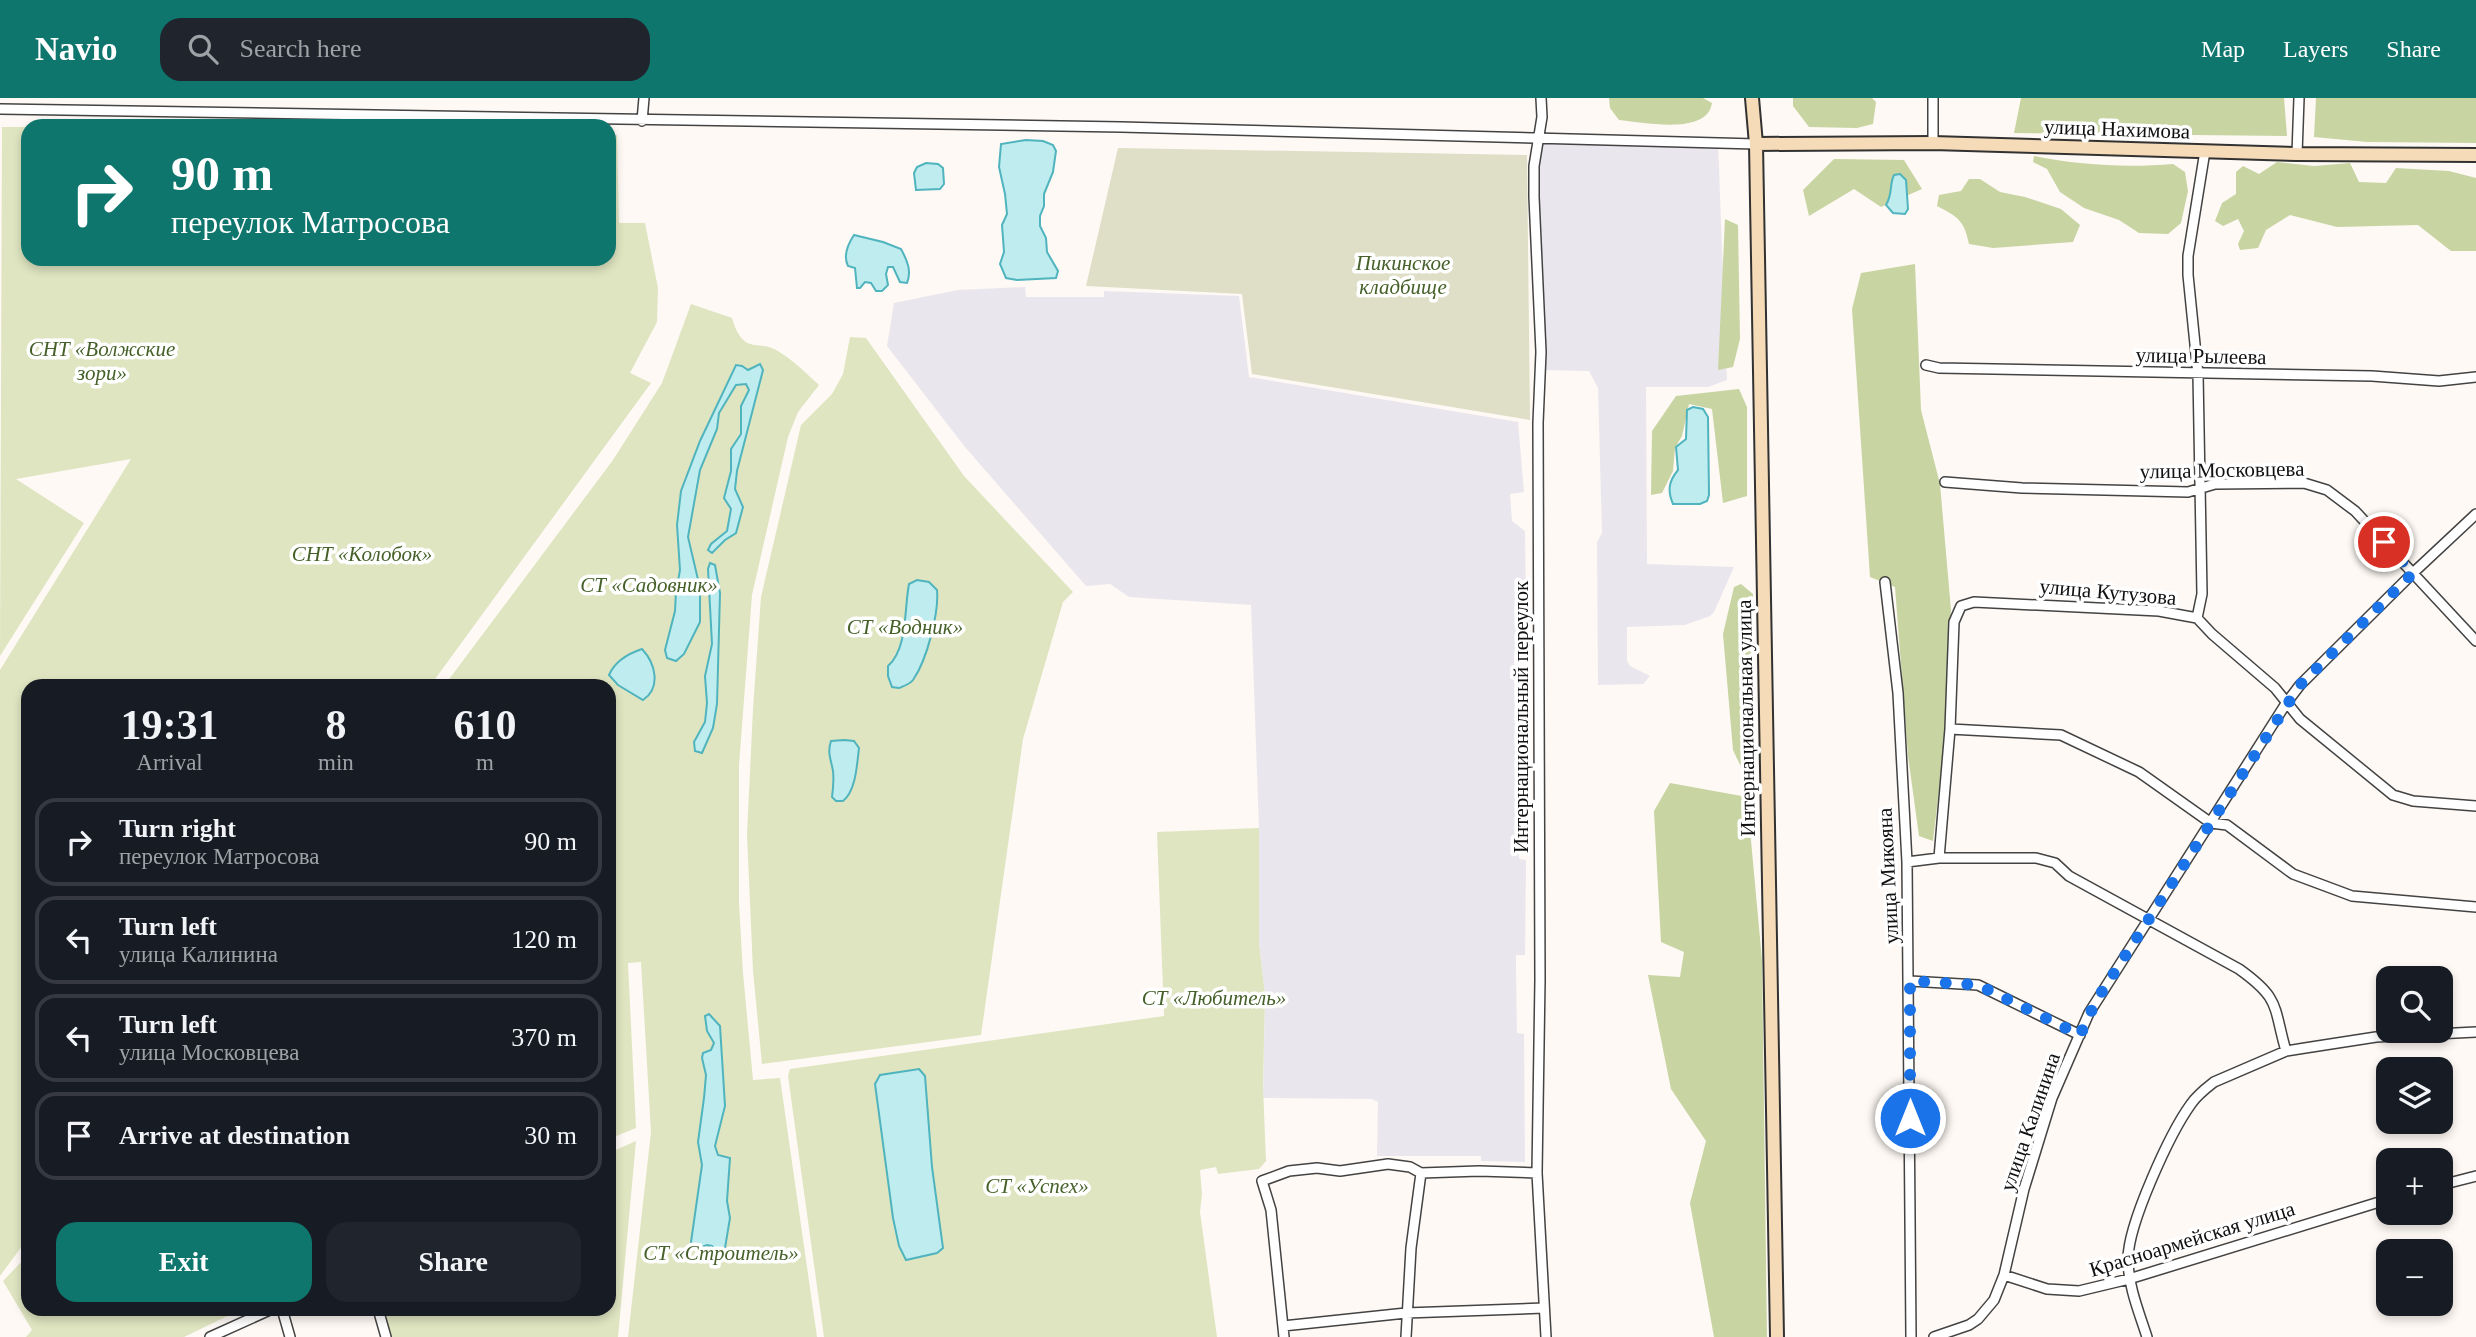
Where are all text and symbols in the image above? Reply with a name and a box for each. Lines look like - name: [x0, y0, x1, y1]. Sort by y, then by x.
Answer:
- search box: [160, 18, 650, 81]
- icon: search: [184, 30, 222, 68]
- text: Navio: [35, 31, 118, 67]
- text: Search here: [240, 34, 361, 63]
- text: Map: [2201, 36, 2245, 62]
- text: Layers: [2283, 36, 2348, 62]
- text: Share: [2386, 36, 2441, 62]
- street label: улица Нахимова: [2044, 114, 2191, 144]
- text: 90 m: [171, 146, 273, 201]
- icon: right: [56, 147, 147, 238]
- text: переулок Матросова: [171, 204, 450, 240]
- park label: Пикинское кладбище: [1355, 251, 1450, 299]
- park label: СНТ «Волжские зори»: [29, 337, 175, 385]
- street label: улица Рылеева: [2135, 343, 2267, 369]
- street label: улица Московцева: [2139, 457, 2305, 483]
- pin: [2354, 512, 2414, 572]
- icon: arrive: [2365, 523, 2403, 561]
- park label: СНТ «Колобок»: [292, 542, 432, 566]
- park label: СТ «Садовник»: [580, 573, 718, 597]
- street label: улица Кутузова: [2039, 574, 2178, 610]
- street label: Интернациональный переулок: [1509, 580, 1533, 853]
- street label: Интернациональная улица: [1732, 599, 1760, 837]
- park label: СТ «Водник»: [847, 615, 963, 639]
- text: 19:31: [121, 702, 219, 748]
- text: 8: [325, 702, 346, 748]
- text: 610: [453, 702, 516, 748]
- text: Arrival: [136, 750, 203, 775]
- text: min: [318, 750, 354, 775]
- text: m: [476, 750, 494, 775]
- street label: улица Микояна: [1872, 807, 1904, 945]
- text: Turn right: [119, 814, 236, 843]
- icon: right: [60, 823, 98, 861]
- text: 90 m: [524, 827, 577, 856]
- text: переулок Матросова: [119, 844, 320, 869]
- text: Turn left: [119, 912, 217, 941]
- icon: left: [60, 921, 98, 959]
- text: 120 m: [511, 925, 577, 954]
- text: улица Калинина: [119, 942, 278, 967]
- map controls: [2376, 966, 2453, 1316]
- button: search: [2376, 966, 2453, 1043]
- park label: СТ «Любитель»: [1142, 986, 1286, 1010]
- text: Turn left: [119, 1010, 217, 1039]
- icon: left: [60, 1019, 98, 1057]
- text: 370 m: [511, 1023, 577, 1052]
- text: улица Московцева: [119, 1040, 299, 1065]
- street label: улица Калинина: [1995, 1049, 2065, 1195]
- button: layers: [2376, 1057, 2453, 1134]
- position arrow: [1873, 1081, 1947, 1155]
- icon: arrive: [60, 1117, 98, 1155]
- text: Arrive at destination: [119, 1121, 350, 1150]
- text: 30 m: [524, 1121, 577, 1150]
- button: +: [2376, 1148, 2453, 1225]
- park label: СТ «Успех»: [985, 1174, 1089, 1198]
- street label: Красноармейская улица: [2086, 1196, 2298, 1282]
- button: Exit: [56, 1222, 312, 1302]
- button: Share: [326, 1222, 581, 1302]
- button: −: [2376, 1239, 2453, 1316]
- park label: СТ «Строитель»: [643, 1241, 799, 1265]

